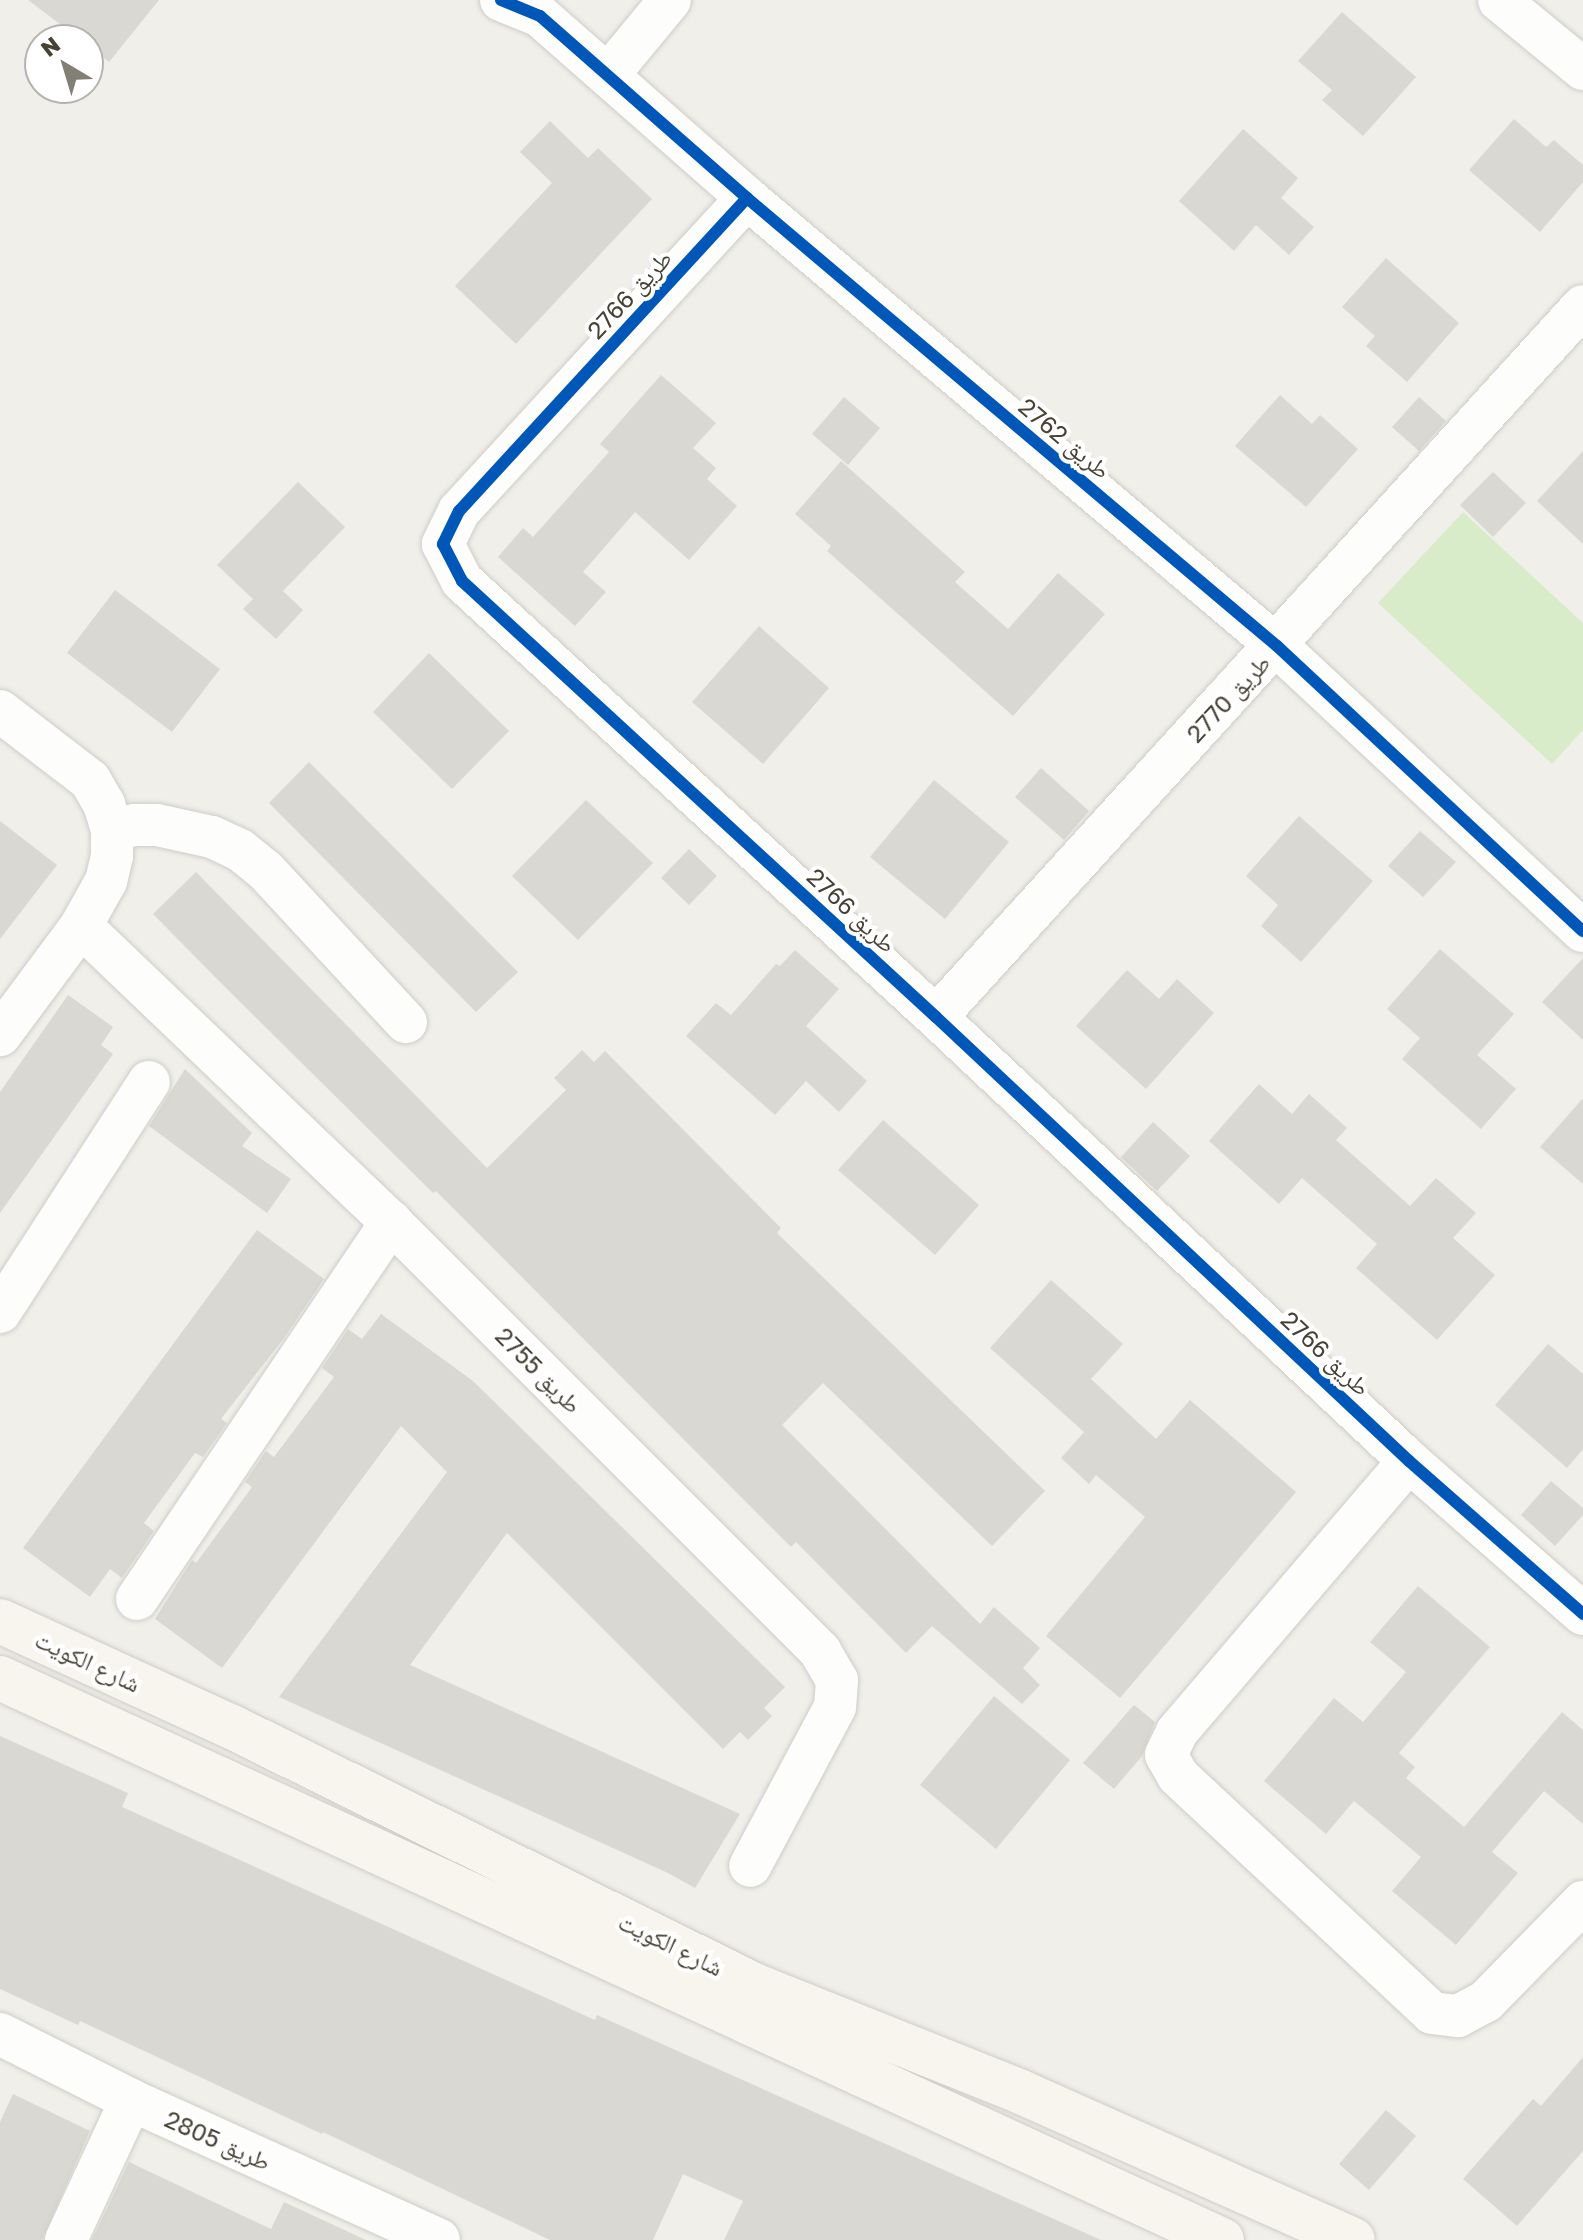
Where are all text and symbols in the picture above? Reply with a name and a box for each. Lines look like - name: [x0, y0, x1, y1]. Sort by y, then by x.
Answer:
- north arrow: [24, 24, 104, 104]
- text: N: [35, 30, 65, 62]
- street label: طريق 2766: [581, 244, 677, 344]
- street label: طريق 2762: [1014, 392, 1116, 484]
- street label: طريق 2770: [1180, 648, 1276, 748]
- street label: طريق 2766: [802, 862, 902, 958]
- street label: طريق 2766: [1276, 1305, 1376, 1401]
- street label: طريق 2755: [490, 1321, 588, 1419]
- street label: شارع الكويت: [31, 1624, 145, 1698]
- street label: شارع الكويت: [614, 1906, 728, 1982]
- street label: طريق 2805: [161, 2104, 275, 2176]

